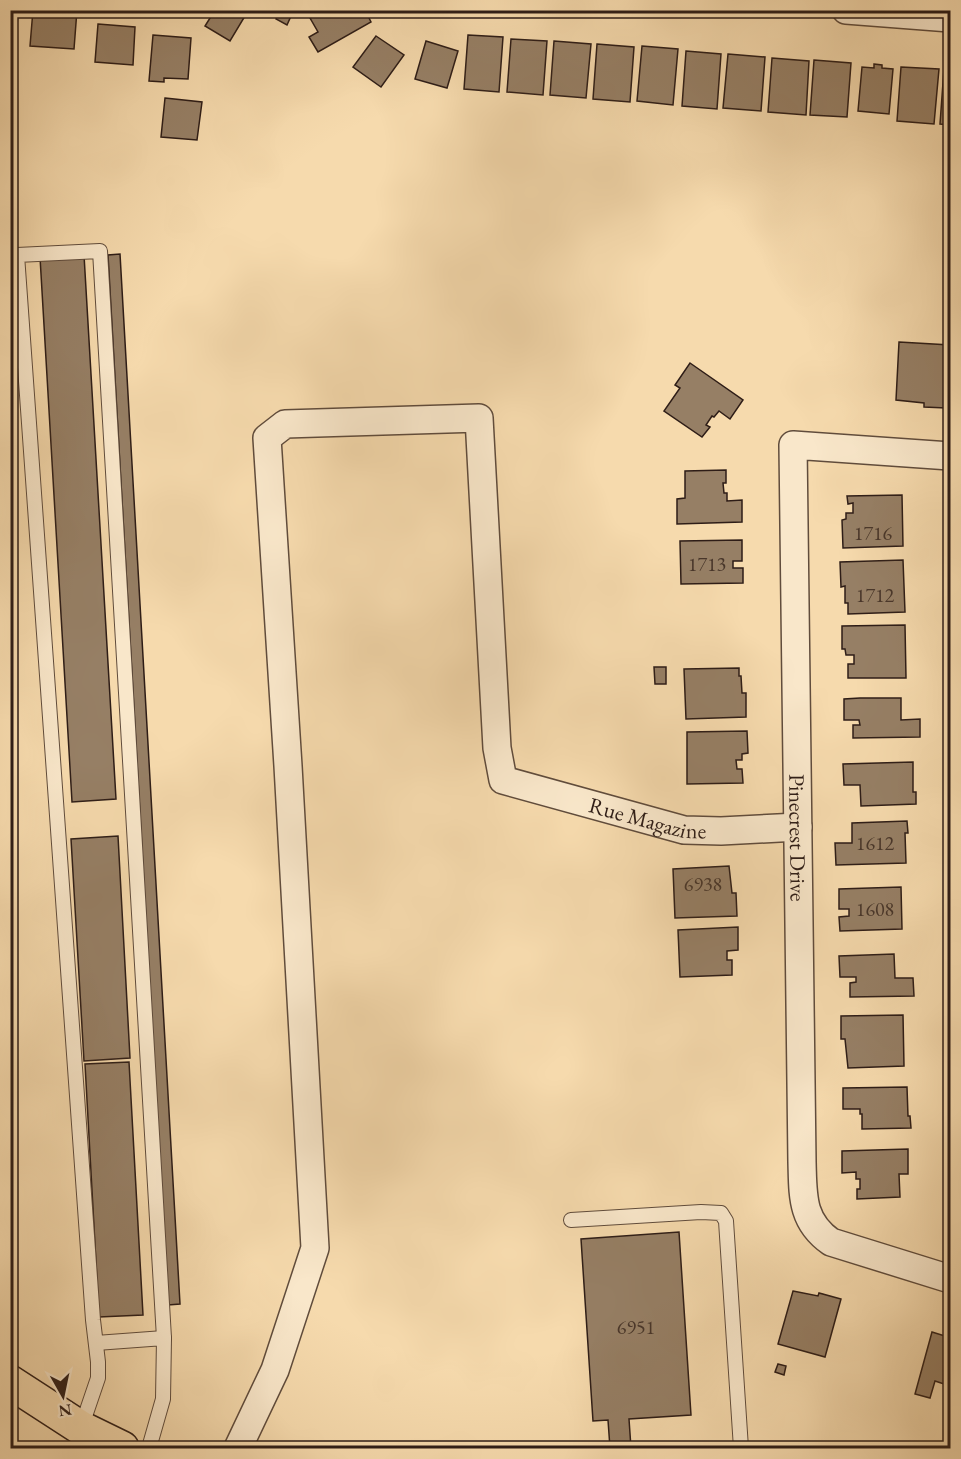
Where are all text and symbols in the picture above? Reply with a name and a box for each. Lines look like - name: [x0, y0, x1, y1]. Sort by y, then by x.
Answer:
- house number: 1716: [854, 520, 893, 546]
- house number: 1713: [688, 551, 726, 577]
- house number: 1712: [856, 582, 895, 608]
- street label: Pinecrest Drive: [783, 774, 813, 902]
- street label: Rue Magazine: [586, 790, 707, 845]
- house number: 1612: [856, 830, 895, 856]
- house number: 6938: [684, 871, 722, 897]
- house number: 1608: [856, 896, 894, 922]
- house number: 6951: [617, 1314, 655, 1340]
- north arrow: [33, 1366, 93, 1426]
- text: N: [57, 1399, 73, 1422]

